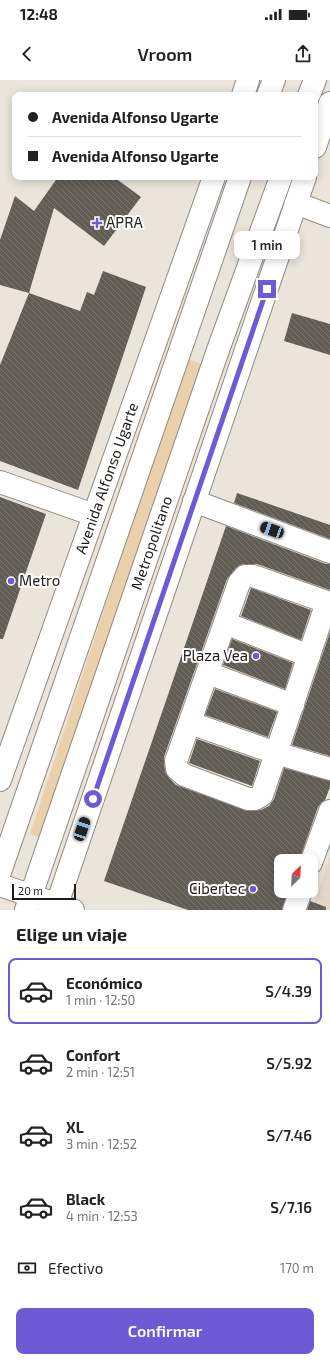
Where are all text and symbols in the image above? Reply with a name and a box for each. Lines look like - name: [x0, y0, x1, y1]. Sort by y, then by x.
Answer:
- text: 12:48: [20, 5, 58, 23]
- icon: back: [16, 43, 38, 65]
- text: Vroom: [138, 43, 192, 65]
- icon: share: [292, 43, 314, 65]
- text: Avenida Alfonso Ugarte: [52, 108, 219, 126]
- text: Avenida Alfonso Ugarte: [52, 147, 219, 165]
- place label: APRA: [106, 213, 143, 231]
- marker: APRA: [91, 217, 103, 229]
- callout: 1 min: [234, 231, 300, 259]
- text: 1 min: [252, 237, 282, 253]
- route end: [258, 280, 276, 298]
- street label: Avenida Alfonso Ugarte: [71, 400, 141, 556]
- street label: Metropolitano: [126, 493, 175, 592]
- car: [259, 520, 285, 540]
- place label: Metro: [19, 571, 60, 589]
- marker: Metro: [6, 576, 16, 586]
- place label: Plaza Vea: [183, 646, 248, 664]
- marker: Plaza Vea: [251, 651, 261, 661]
- route start: [84, 790, 102, 808]
- car: [72, 816, 92, 842]
- north arrow: [274, 854, 318, 898]
- map controls: [274, 854, 318, 898]
- place label: Cibertec: [189, 879, 245, 897]
- scale bar: [12, 882, 76, 901]
- text: 20 m: [18, 884, 43, 897]
- marker: Cibertec: [248, 884, 258, 894]
- text: Elige un viaje: [16, 923, 127, 945]
- icon: car: [18, 973, 54, 1009]
- text: Económico: [66, 974, 143, 992]
- text: S/4.39: [265, 982, 312, 1000]
- text: 1 min · 12:50: [66, 992, 135, 1008]
- icon: car: [18, 1045, 54, 1081]
- text: Confort: [66, 1046, 120, 1064]
- text: S/5.92: [266, 1054, 312, 1072]
- text: 2 min · 12:51: [66, 1064, 135, 1080]
- icon: car: [18, 1117, 54, 1153]
- text: XL: [66, 1118, 84, 1136]
- text: S/7.46: [267, 1126, 312, 1144]
- text: 3 min · 12:52: [66, 1136, 137, 1152]
- icon: car: [18, 1189, 54, 1225]
- text: Black: [66, 1190, 105, 1208]
- text: S/7.16: [270, 1198, 312, 1216]
- text: 4 min · 12:53: [66, 1208, 138, 1224]
- icon: cash: [16, 1257, 38, 1279]
- text: Efectivo: [48, 1259, 103, 1277]
- text: 170 m: [280, 1260, 314, 1276]
- button: Confirmar: [16, 1308, 314, 1354]

